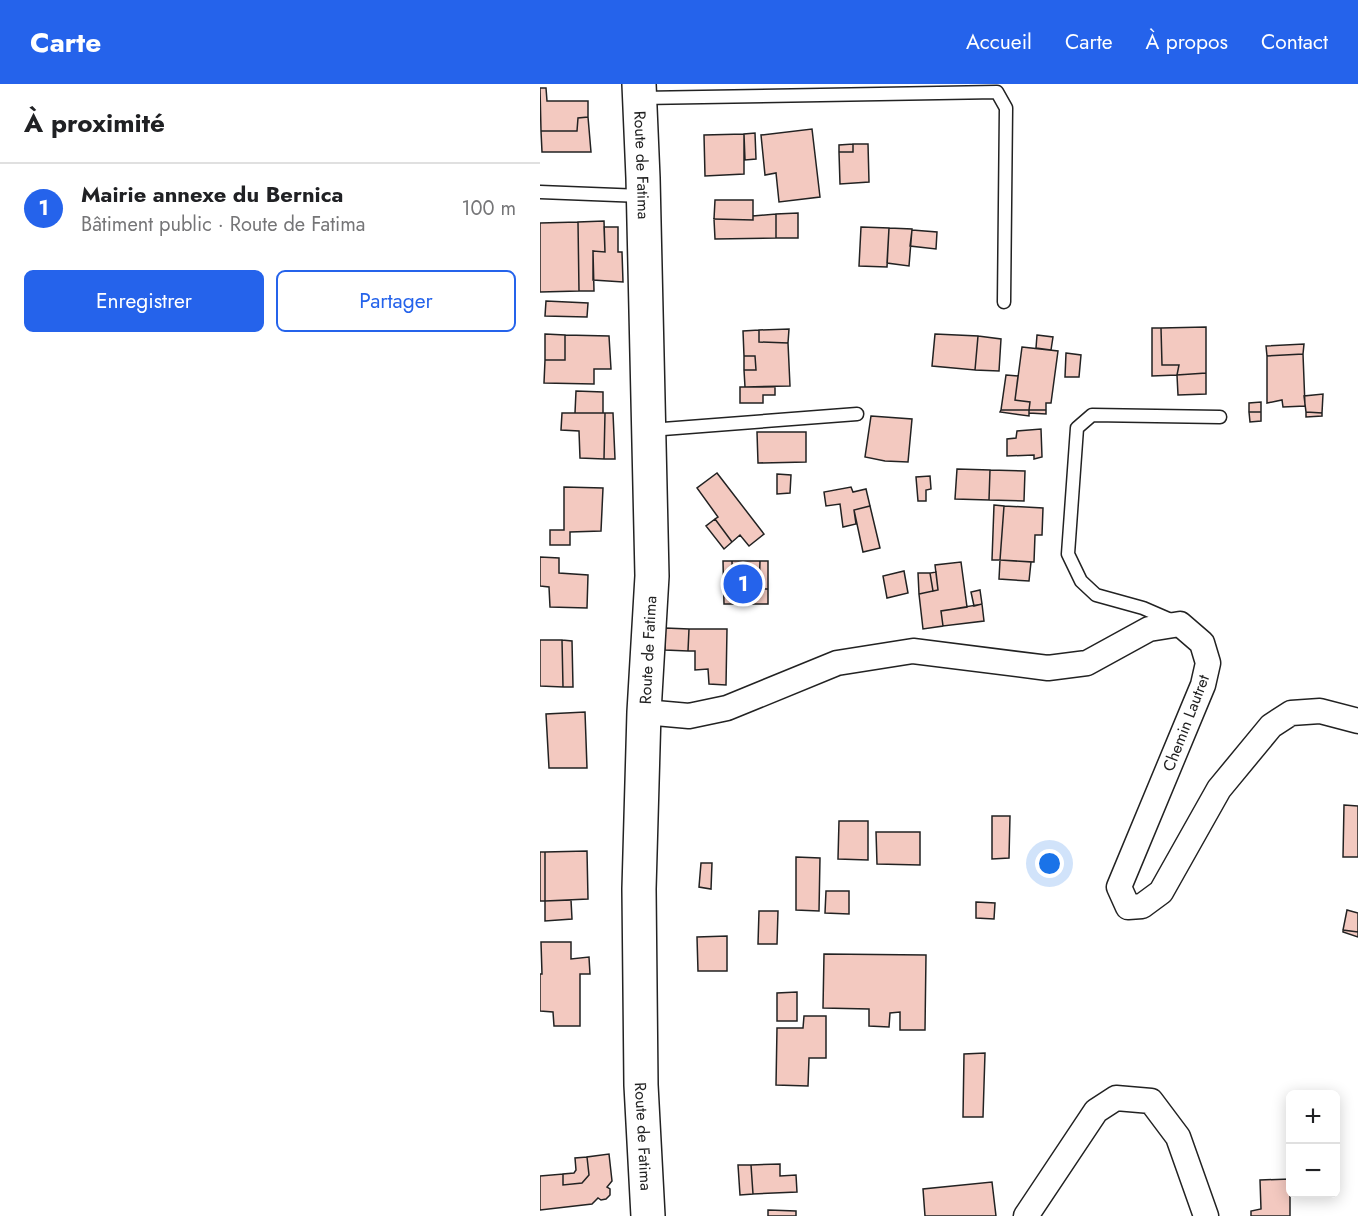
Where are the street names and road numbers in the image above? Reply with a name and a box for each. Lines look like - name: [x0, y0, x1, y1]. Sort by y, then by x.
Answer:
- street label: Route de Fatima: [629, 110, 655, 219]
- street label: Route de Fatima: [634, 595, 662, 705]
- street label: Chemin Lautret: [1157, 671, 1215, 775]
- street label: Route de Fatima: [629, 1082, 658, 1191]

